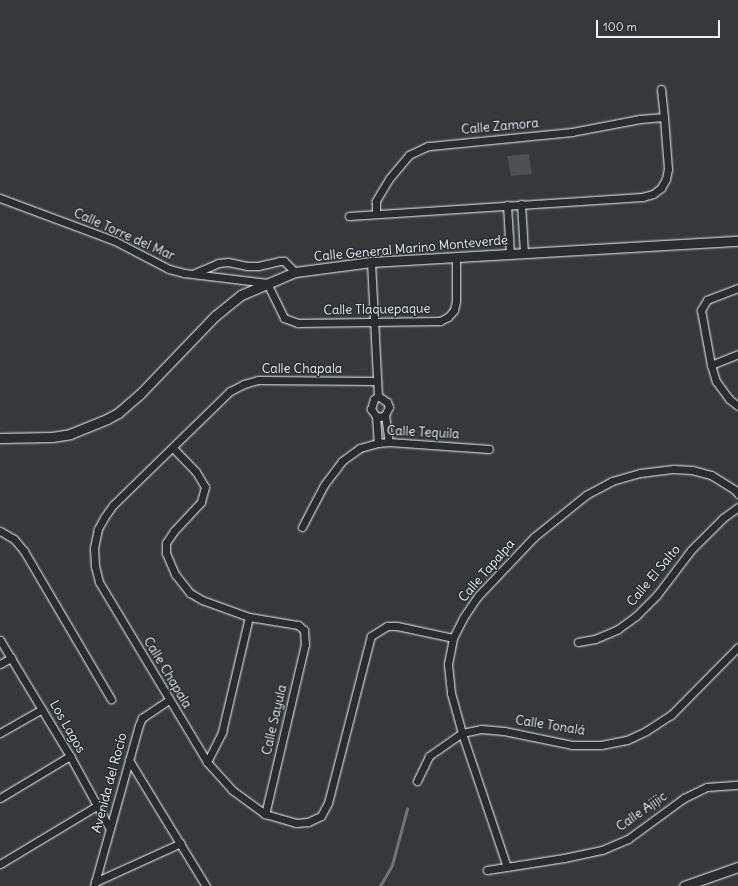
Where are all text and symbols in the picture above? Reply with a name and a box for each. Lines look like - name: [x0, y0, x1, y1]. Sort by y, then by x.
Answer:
- scale bar: [598, 12, 722, 38]
- text: 100 m: [603, 19, 637, 34]
- street label: Calle Zamora: [461, 116, 539, 138]
- street label: Calle Torre del Mar: [71, 206, 177, 264]
- street label: Calle General Marino Monteverde: [313, 233, 509, 265]
- street label: Calle Tlaquepaque: [323, 301, 431, 319]
- street label: Calle Chapala: [262, 361, 342, 377]
- street label: Calle Tequila: [386, 423, 460, 443]
- street label: Calle Tapalpa: [456, 537, 518, 605]
- street label: Calle El Salto: [624, 542, 684, 610]
- street label: Calle Chapala: [140, 635, 194, 711]
- street label: Calle Sayula: [259, 683, 291, 757]
- street label: Los Lagos: [46, 698, 88, 756]
- street label: Calle Tonalá: [514, 713, 586, 739]
- street label: Avenida del Rocío: [89, 731, 131, 835]
- street label: Calle Ajijic: [614, 789, 670, 835]

